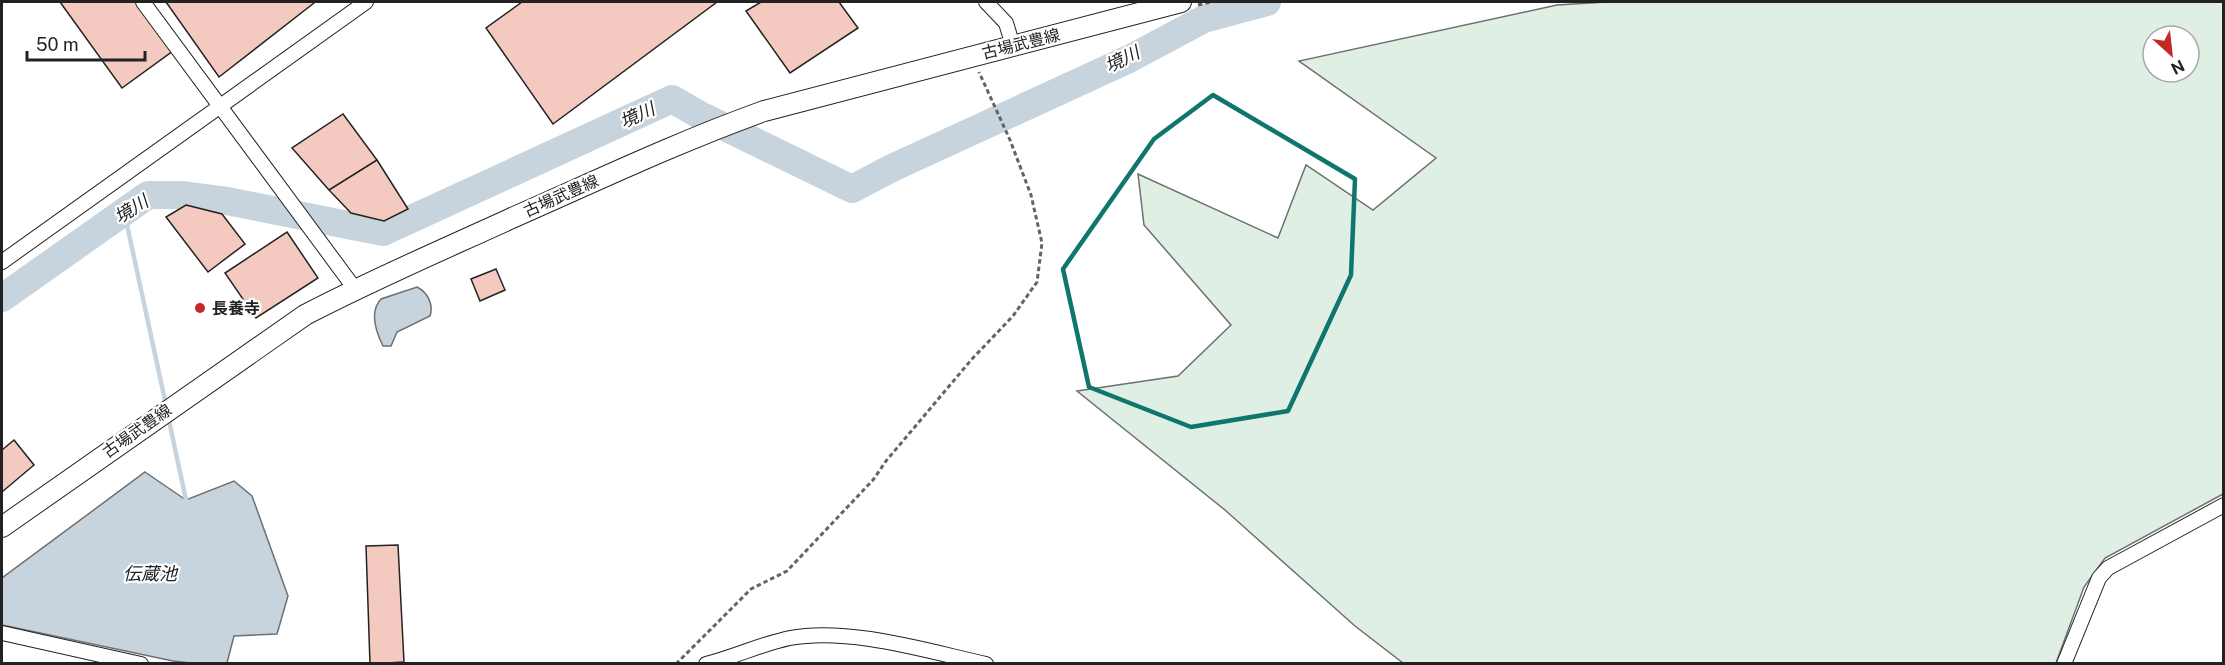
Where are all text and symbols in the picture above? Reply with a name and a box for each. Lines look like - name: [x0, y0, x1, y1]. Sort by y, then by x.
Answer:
- scale bar: [27, 24, 146, 62]
- north arrow: [2141, 24, 2201, 84]
- street label: 古場武豊線: [980, 25, 1062, 63]
- text: 50 m: [36, 34, 79, 55]
- water label: 境川: [1101, 41, 1145, 76]
- text: N: [2168, 56, 2187, 78]
- water label: 境川: [616, 97, 660, 132]
- street label: 古場武豊線: [521, 171, 601, 221]
- water label: 境川: [110, 189, 154, 227]
- place label: 長養寺: [212, 299, 260, 318]
- marker: 長養寺: [193, 301, 207, 315]
- street label: 古場武豊線: [99, 400, 175, 462]
- water label: 伝蔵池: [123, 563, 179, 584]

